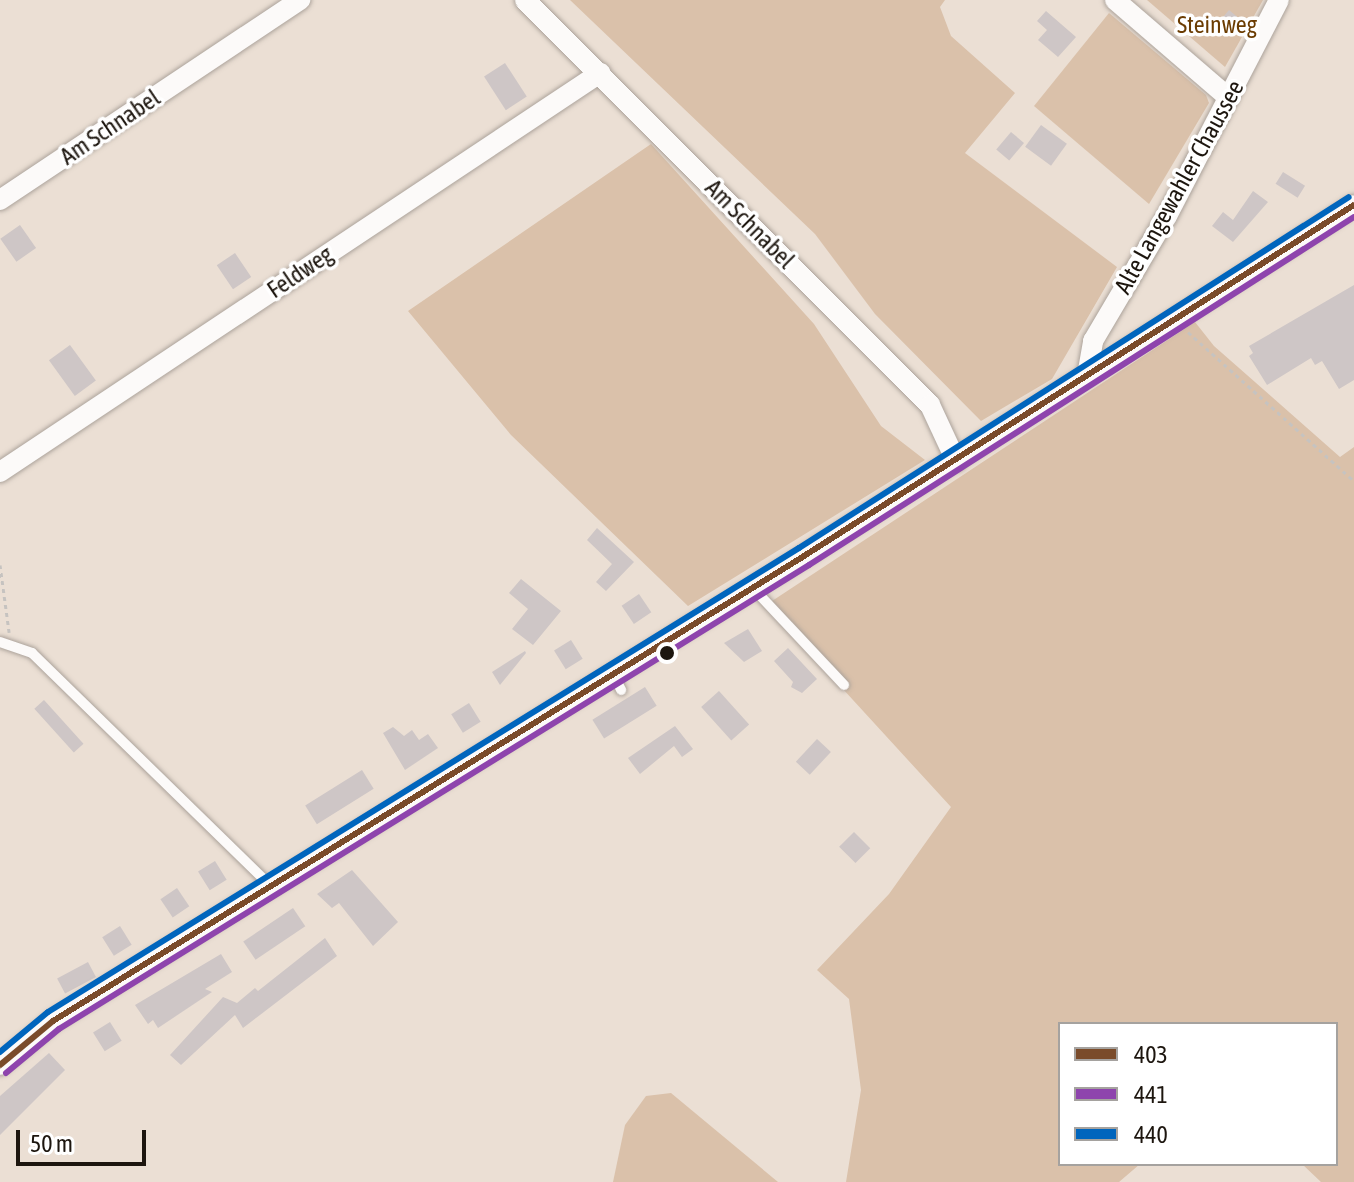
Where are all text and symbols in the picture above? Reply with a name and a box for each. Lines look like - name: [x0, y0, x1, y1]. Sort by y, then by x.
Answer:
- park label: Steinweg: [1177, 11, 1257, 39]
- street label: Alte Langewahler Chaussee: [1108, 75, 1250, 299]
- street label: Am Schnabel: [55, 83, 165, 171]
- street label: Am Schnabel: [699, 173, 801, 275]
- street label: Feldweg: [262, 240, 338, 304]
- unlabelled marker: [659, 645, 675, 661]
- legend: [1058, 1022, 1338, 1166]
- text: 403: [1134, 1041, 1168, 1068]
- text: 441: [1134, 1081, 1168, 1108]
- scale bar: [20, 1114, 150, 1164]
- text: 440: [1134, 1121, 1168, 1148]
- text: 50 m: [30, 1130, 73, 1157]

